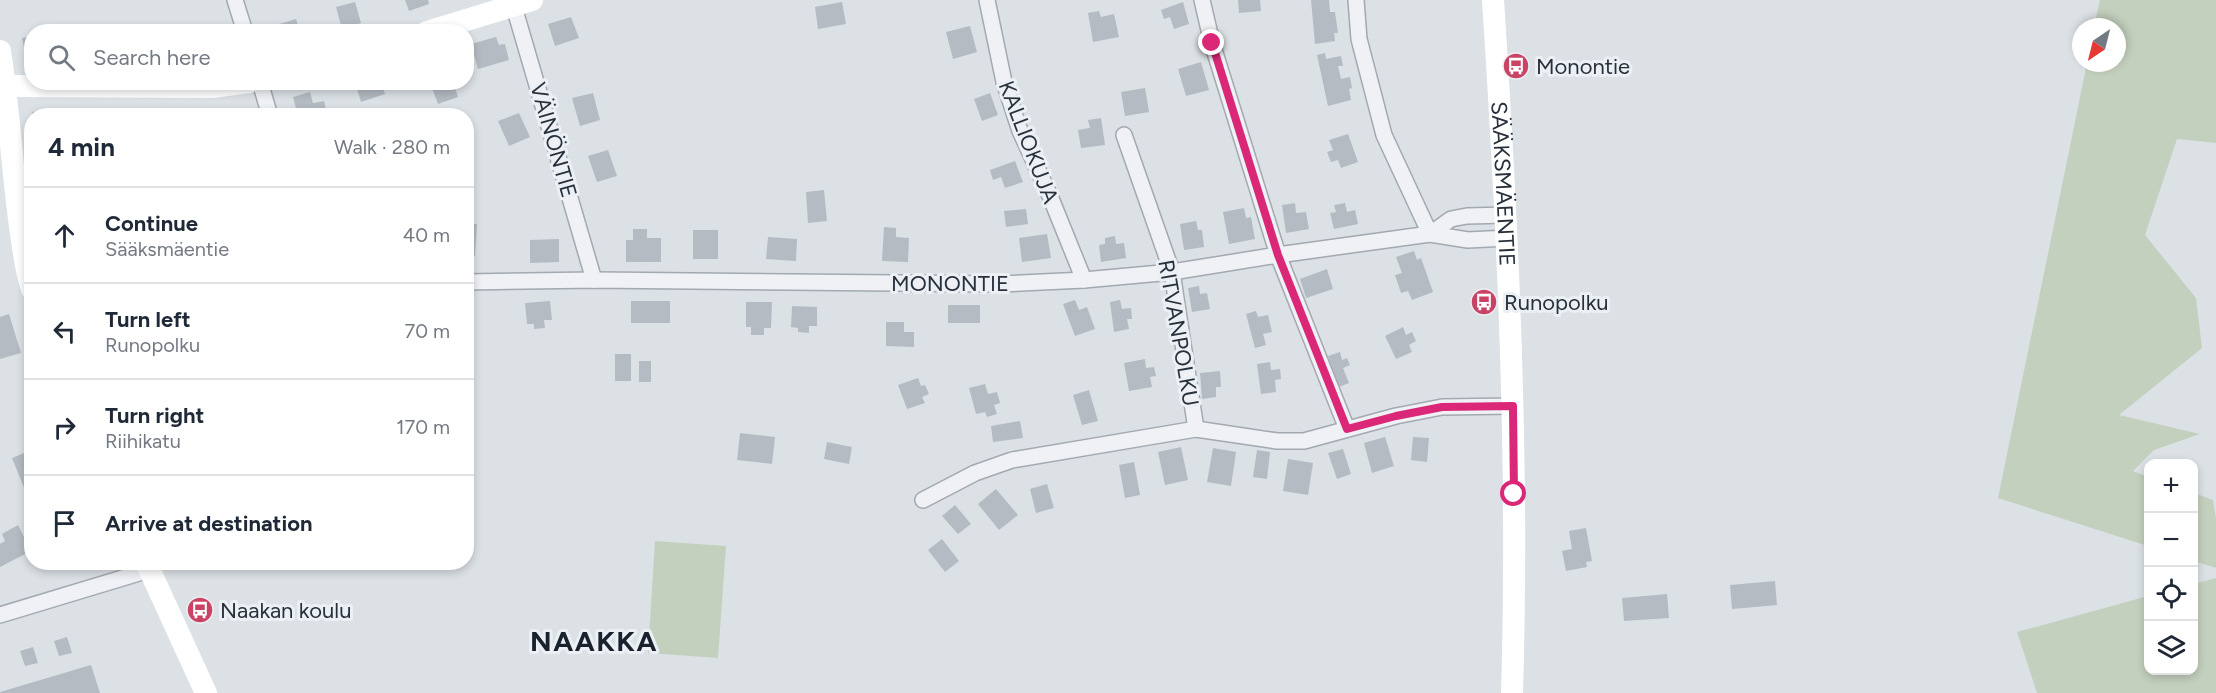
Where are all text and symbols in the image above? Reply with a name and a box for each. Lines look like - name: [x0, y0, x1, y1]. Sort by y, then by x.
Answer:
- north arrow: [2072, 18, 2126, 72]
- search box: [24, 24, 474, 90]
- route end: [1198, 29, 1224, 55]
- icon: search: [45, 41, 78, 74]
- text: Search here: [93, 44, 211, 71]
- bus stop icon: Monontie: [1501, 51, 1531, 81]
- place label: Monontie: [1536, 53, 1630, 80]
- street label: KALLIOKUJA: [993, 77, 1064, 208]
- street label: VÄINÖNTIE: [524, 80, 583, 201]
- street label: SÄÄKSMÄENTIE: [1485, 101, 1521, 267]
- text: 4 min: [48, 131, 115, 163]
- text: Walk · 280 m: [334, 135, 450, 159]
- text: Continue: [105, 210, 198, 237]
- icon: ahead: [48, 219, 81, 252]
- text: 40 m: [403, 223, 450, 247]
- text: Sääksmäentie: [105, 237, 229, 261]
- street label: RITVANPOLKU: [1152, 258, 1205, 408]
- street label: MONONTIE: [891, 270, 1009, 297]
- bus stop icon: Runopolku: [1469, 287, 1499, 317]
- place label: Runopolku: [1504, 289, 1609, 316]
- text: Turn left: [105, 306, 191, 333]
- icon: left: [48, 315, 81, 348]
- text: 70 m: [404, 319, 450, 343]
- text: Runopolku: [105, 333, 200, 357]
- text: Turn right: [105, 402, 204, 429]
- icon: right: [48, 411, 81, 444]
- text: 170 m: [396, 415, 450, 439]
- text: Riihikatu: [105, 429, 181, 453]
- map controls: [2144, 459, 2198, 675]
- button: +: [2144, 459, 2198, 513]
- route start: [1500, 480, 1526, 506]
- icon: arrive: [48, 507, 81, 540]
- text: Arrive at destination: [105, 510, 313, 537]
- button: −: [2144, 513, 2198, 567]
- button: locate: [2144, 567, 2198, 621]
- bus stop icon: Naakan koulu: [185, 595, 215, 625]
- place label: Naakan koulu: [220, 597, 351, 624]
- button: layers: [2144, 621, 2198, 675]
- district label: NAAKKA: [530, 624, 658, 658]

